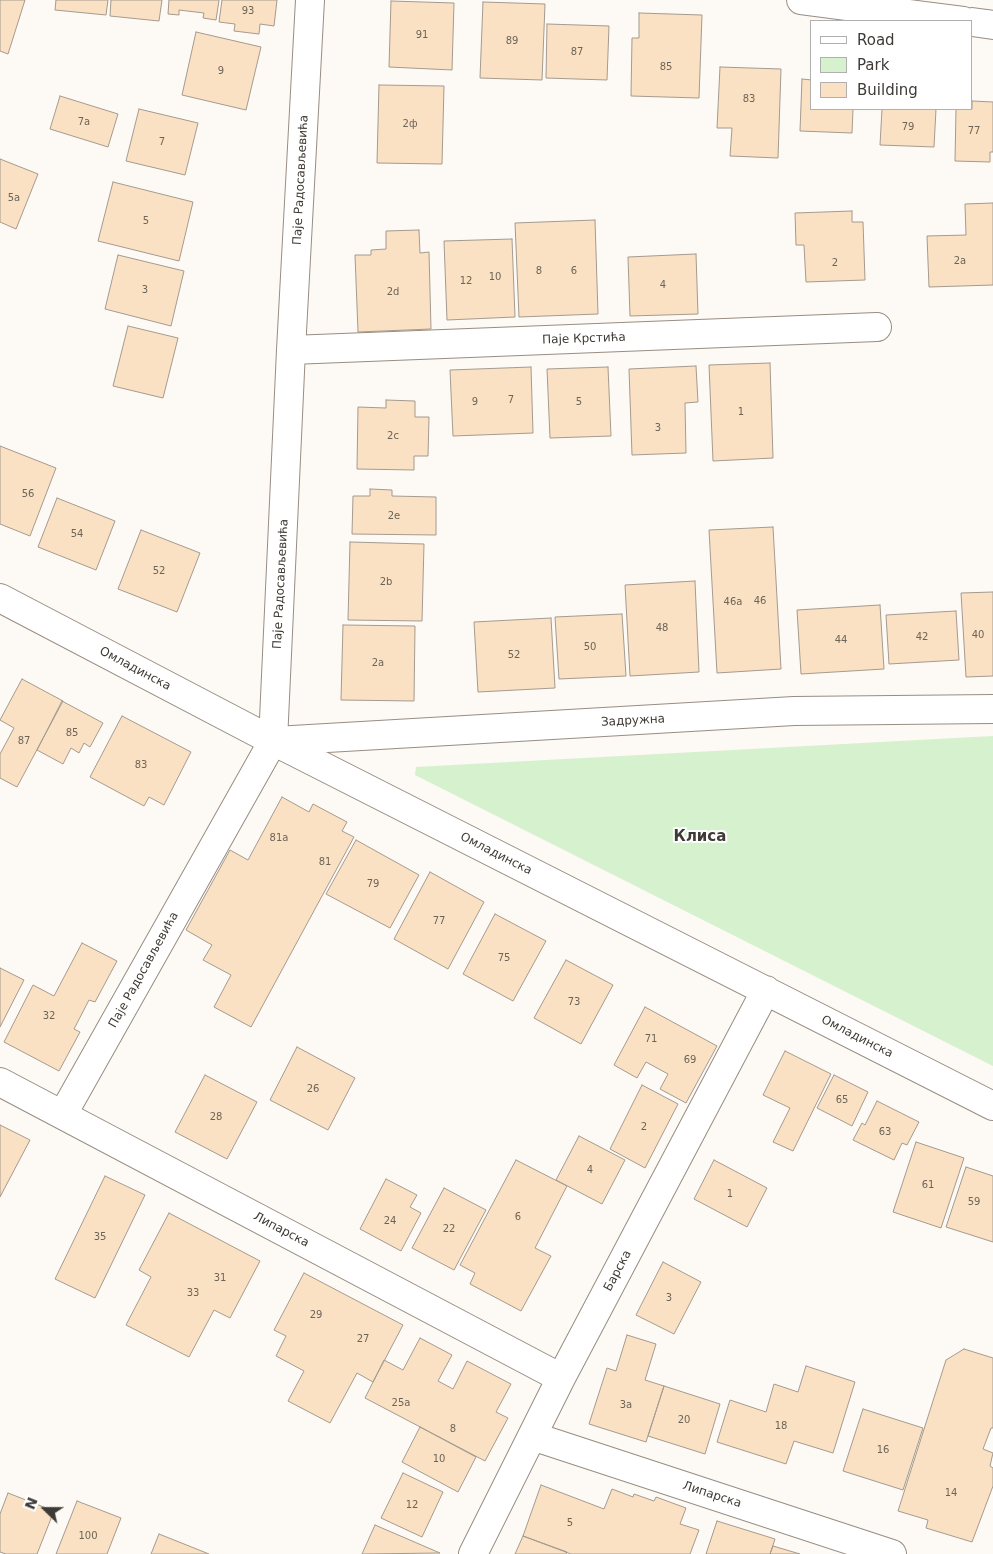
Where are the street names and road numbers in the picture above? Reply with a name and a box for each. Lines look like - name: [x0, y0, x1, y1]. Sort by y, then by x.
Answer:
- street label: Паје Радосављевића: [290, 115, 312, 245]
- street label: Паје Крстића: [542, 330, 626, 348]
- street label: Паје Радосављевића: [270, 519, 292, 649]
- street label: Омладинска: [97, 644, 173, 694]
- street label: Задружна: [601, 712, 665, 730]
- street label: Омладинска: [458, 830, 534, 878]
- street label: Паје Радосављевића: [106, 909, 182, 1031]
- street label: Омладинска: [819, 1013, 895, 1061]
- street label: Липарска: [251, 1209, 311, 1251]
- street label: Барска: [601, 1248, 635, 1294]
- street label: Липарска: [681, 1479, 743, 1511]

